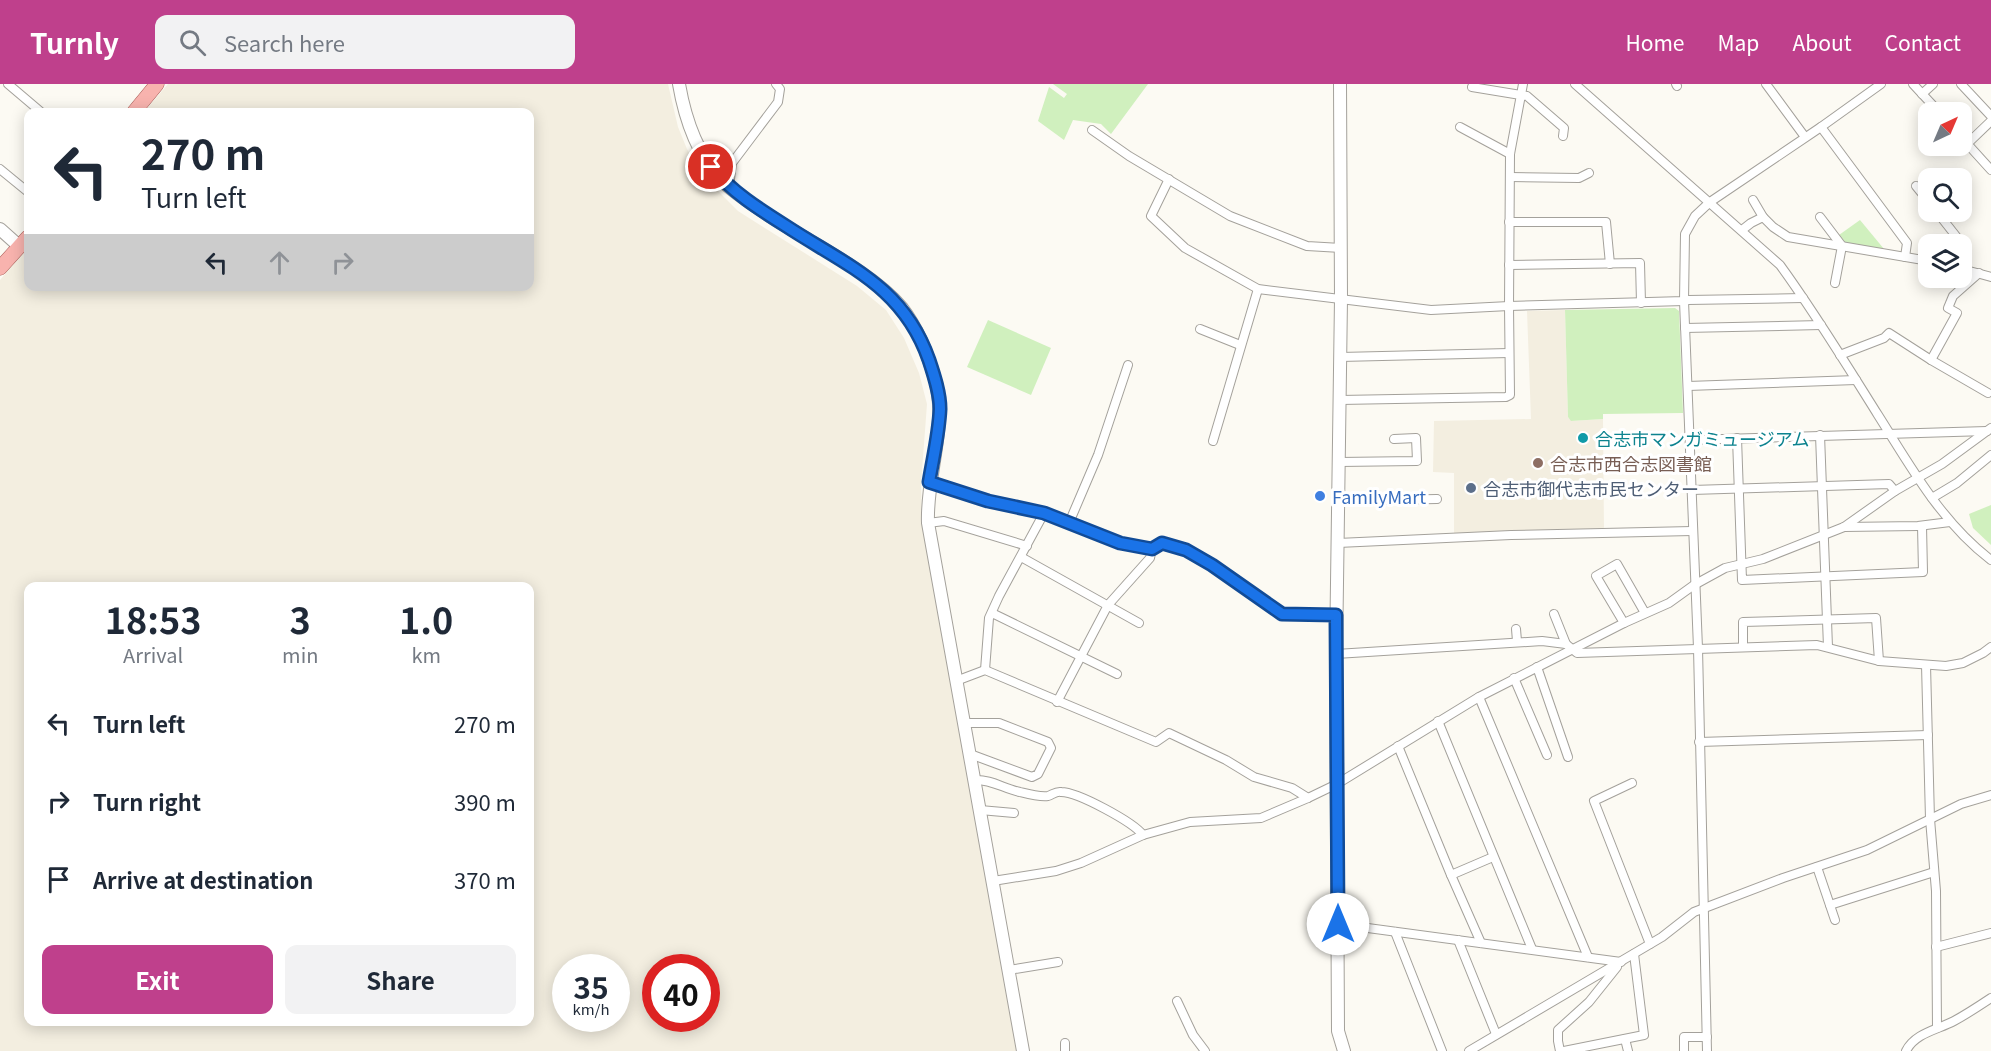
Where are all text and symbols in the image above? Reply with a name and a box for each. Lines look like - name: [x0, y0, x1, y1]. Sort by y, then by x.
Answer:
- search box: [155, 15, 575, 69]
- text: Turnly: [30, 22, 119, 62]
- icon: search: [176, 26, 209, 59]
- text: Search here: [224, 26, 345, 58]
- text: Home: [1625, 27, 1685, 57]
- text: Map: [1718, 27, 1759, 57]
- text: About: [1792, 27, 1852, 57]
- text: Contact: [1885, 27, 1961, 57]
- north arrow: [1918, 102, 1972, 156]
- map controls: [1918, 102, 1972, 288]
- text: 270 m: [141, 121, 265, 182]
- icon: left: [42, 132, 120, 210]
- pin: [685, 141, 736, 192]
- icon: arrive: [694, 150, 727, 183]
- button: search: [1918, 168, 1972, 222]
- text: Turn left: [141, 177, 247, 216]
- button: layers: [1918, 234, 1972, 288]
- icon: left: [200, 246, 233, 279]
- icon: ahead: [263, 246, 296, 279]
- icon: right: [326, 246, 359, 279]
- place label: 合志市マンガミュージアム: [1595, 425, 1809, 451]
- marker: 合志市マンガミュージアム: [1576, 431, 1590, 445]
- place label: 合志市西合志図書館: [1550, 450, 1712, 476]
- marker: 合志市西合志図書館: [1531, 456, 1545, 470]
- place label: 合志市御代志市民センター: [1483, 475, 1699, 501]
- marker: 合志市御代志市民センター: [1464, 481, 1478, 495]
- place label: FamilyMart: [1332, 483, 1426, 509]
- marker: FamilyMart: [1313, 489, 1327, 503]
- text: 18:53: [105, 592, 201, 644]
- text: 3: [290, 592, 311, 644]
- text: 1.0: [399, 592, 453, 644]
- text: Arrival: [123, 640, 183, 669]
- text: min: [282, 640, 318, 669]
- text: km: [411, 640, 441, 669]
- icon: left: [42, 707, 75, 740]
- text: Turn left: [93, 707, 185, 739]
- text: 270 m: [454, 707, 516, 739]
- icon: right: [42, 785, 75, 818]
- text: Turn right: [93, 785, 201, 817]
- text: 390 m: [454, 785, 516, 817]
- icon: arrive: [42, 863, 75, 896]
- text: Arrive at destination: [93, 863, 313, 895]
- text: 370 m: [454, 863, 516, 895]
- position arrow: [1306, 892, 1370, 956]
- button: Exit: [42, 945, 273, 1014]
- button: Share: [285, 945, 516, 1014]
- speed limit sign: 40: [642, 954, 720, 1032]
- text: 35: [573, 964, 609, 1008]
- text: km/h: [572, 998, 610, 1019]

